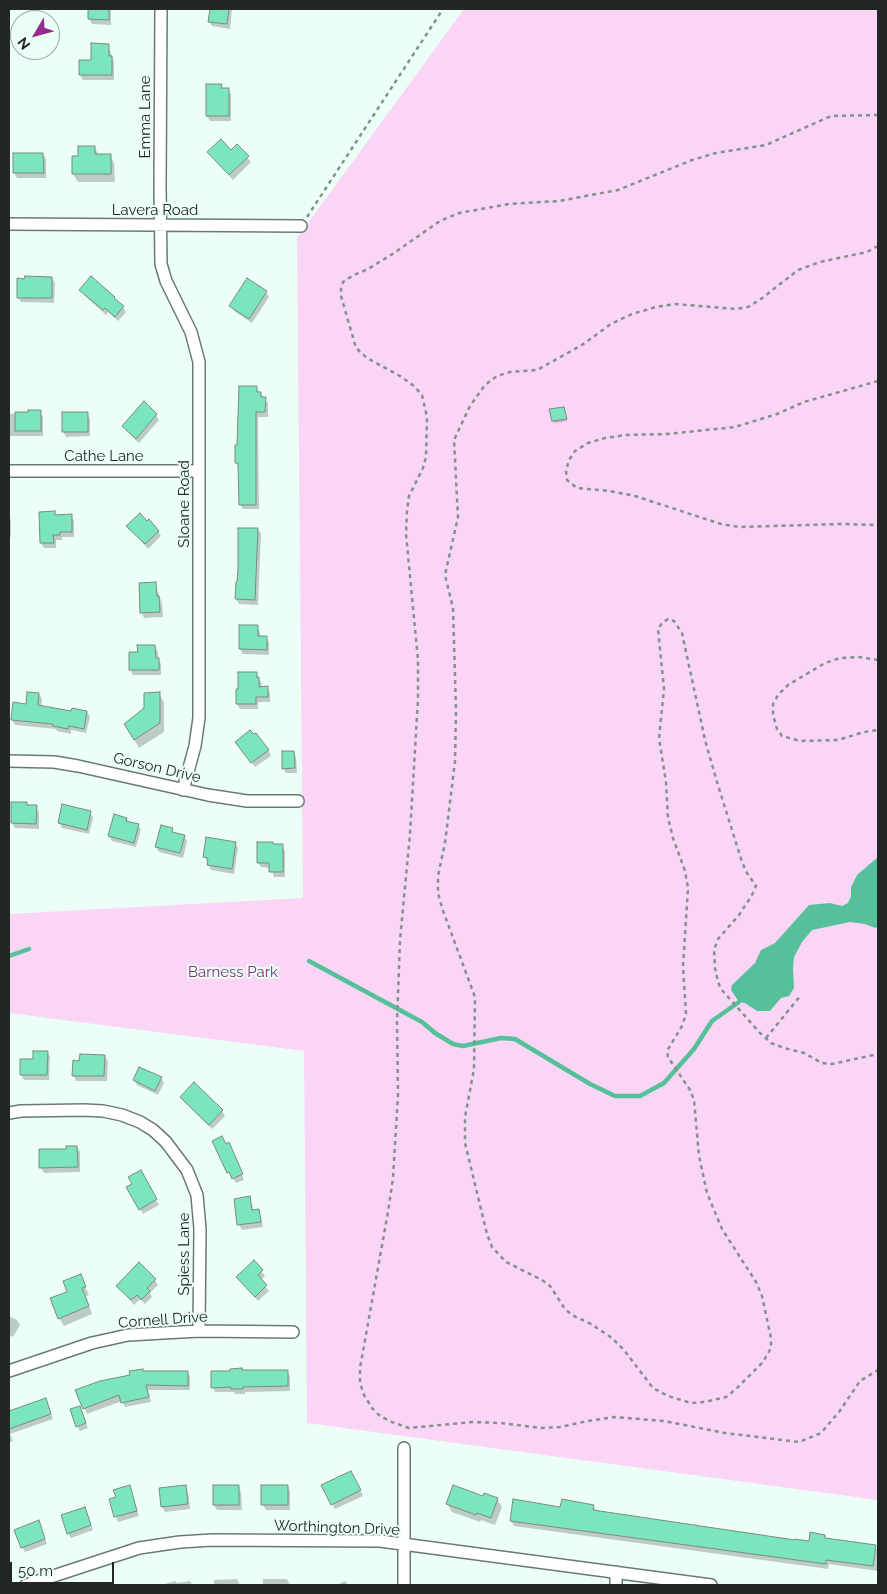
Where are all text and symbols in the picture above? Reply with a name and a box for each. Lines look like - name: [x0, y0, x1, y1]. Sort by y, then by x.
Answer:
- north arrow: [10, 10, 60, 60]
- text: N: [14, 34, 33, 53]
- street label: Emma Lane: [136, 75, 154, 159]
- street label: Lavera Road: [112, 201, 198, 219]
- street label: Cathe Lane: [64, 447, 144, 465]
- street label: Sloane Road: [175, 460, 193, 548]
- street label: Gorson Drive: [111, 749, 203, 787]
- park label: Barness Park: [188, 963, 278, 981]
- street label: Spiess Lane: [175, 1212, 193, 1296]
- street label: Cornell Drive: [118, 1308, 208, 1332]
- street label: Worthington Drive: [274, 1517, 400, 1539]
- scale bar: [12, 1552, 116, 1584]
- text: 50 m: [18, 1562, 53, 1580]

